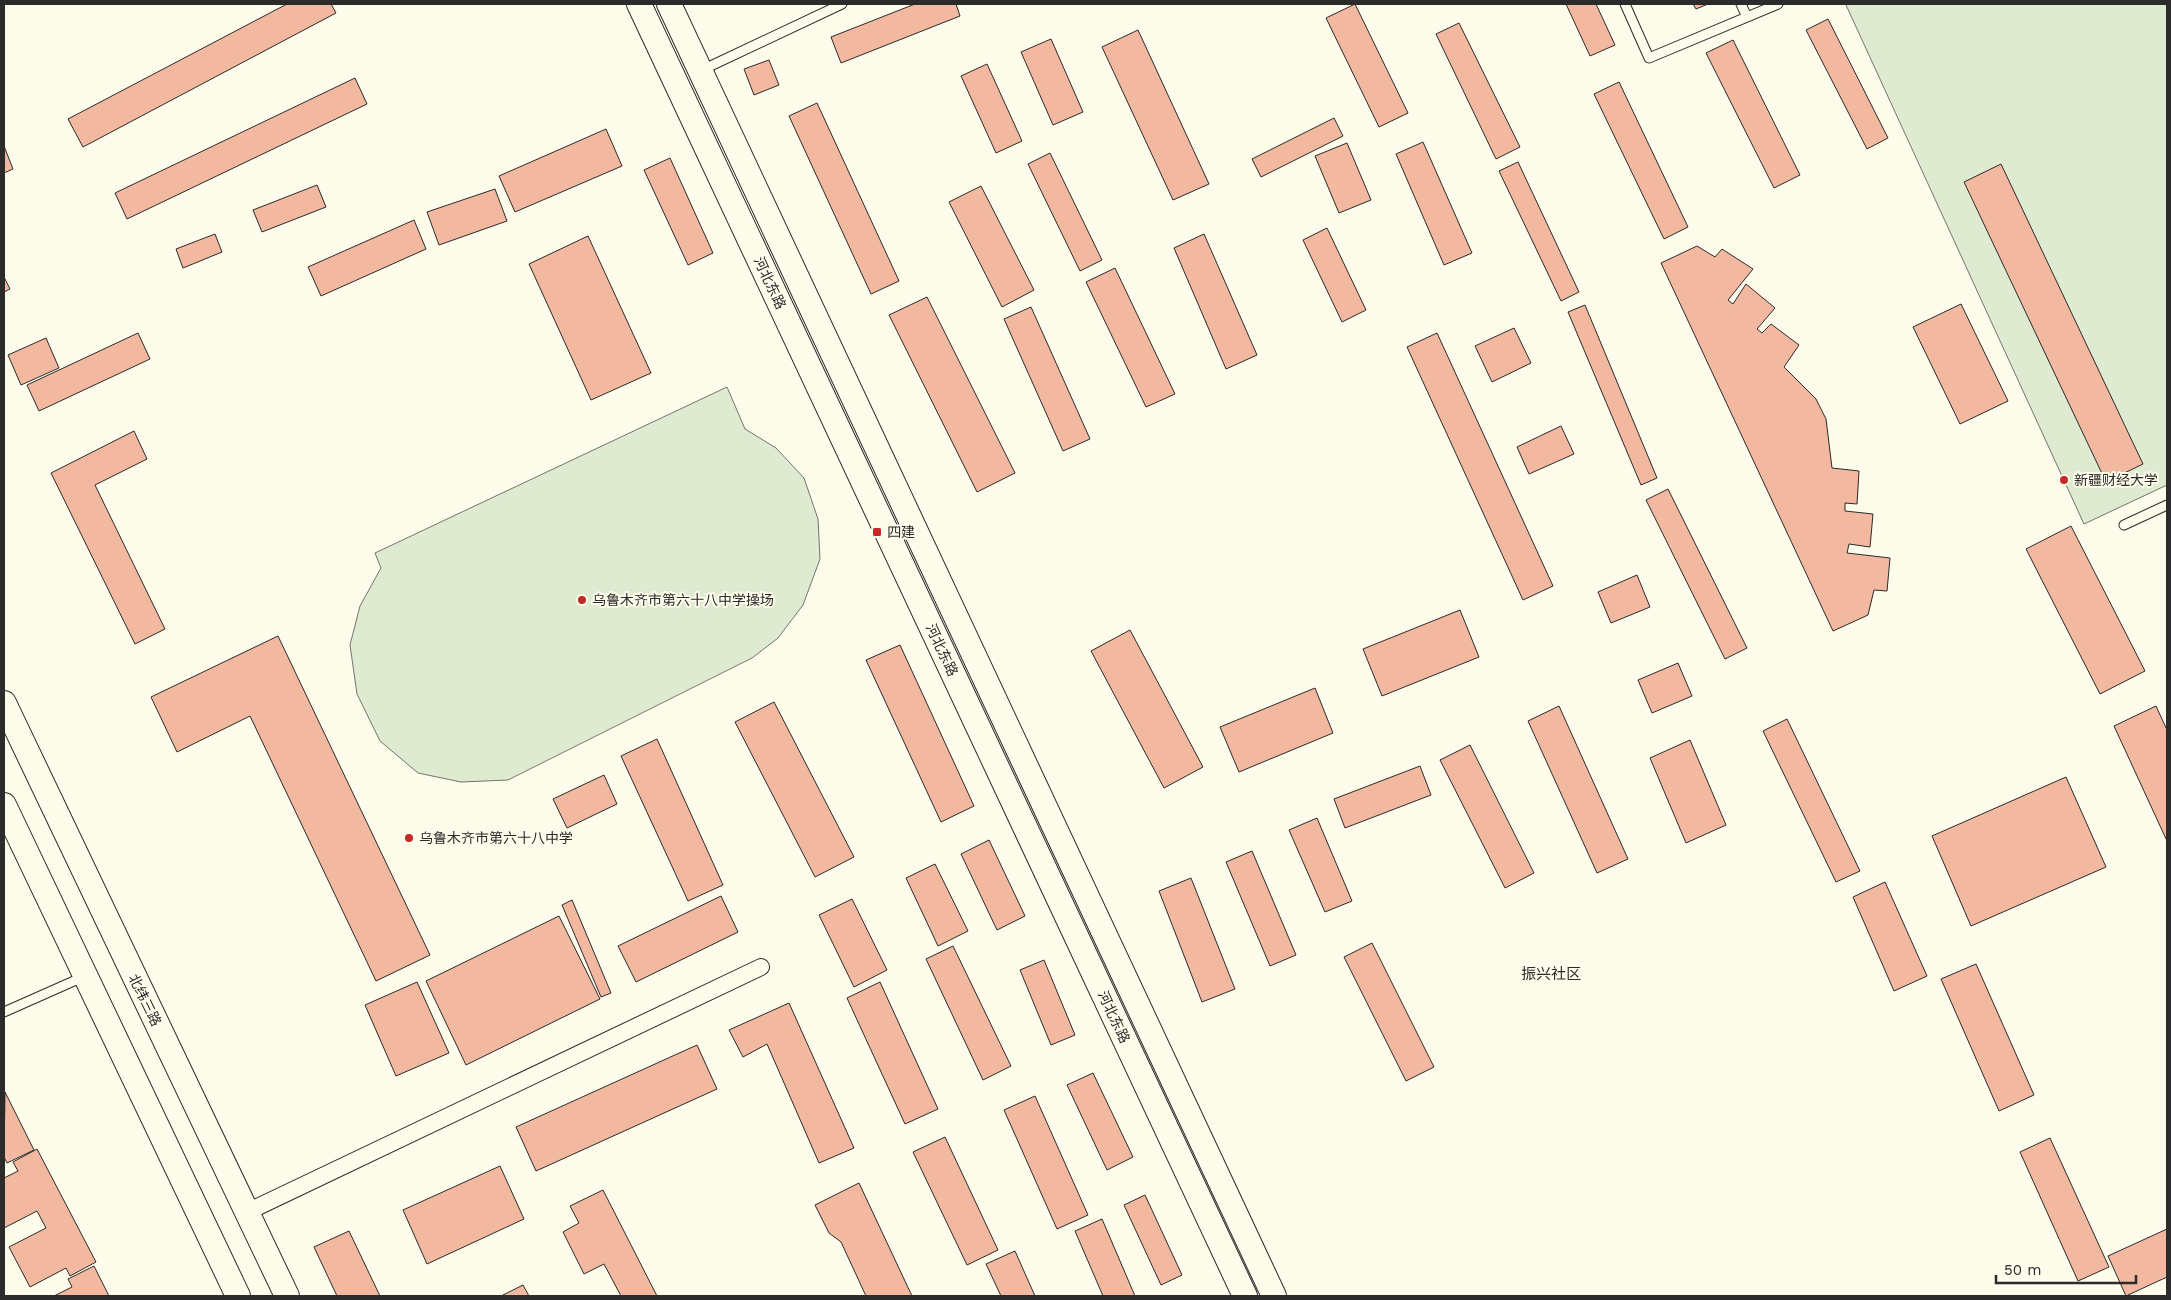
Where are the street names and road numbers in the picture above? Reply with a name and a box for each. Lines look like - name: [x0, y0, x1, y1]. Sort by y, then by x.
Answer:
- street label: 河北东路: [751, 254, 789, 312]
- street label: 河北东路: [923, 621, 961, 679]
- street label: 北纬三路: [126, 971, 164, 1029]
- street label: 河北东路: [1095, 988, 1133, 1046]

